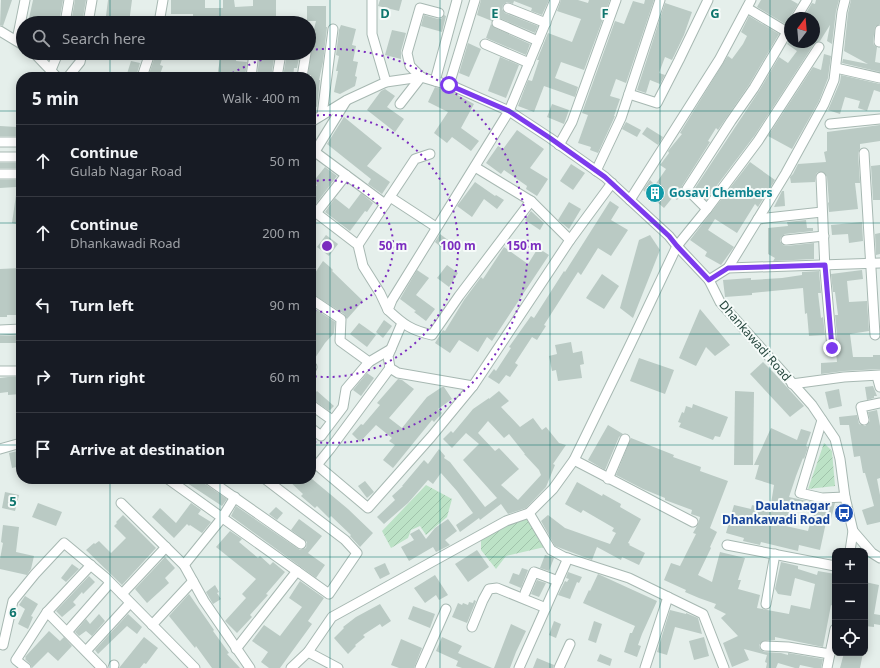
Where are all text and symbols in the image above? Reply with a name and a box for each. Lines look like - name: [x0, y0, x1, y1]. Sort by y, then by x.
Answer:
- text: D: [380, 4, 390, 22]
- text: E: [491, 4, 499, 22]
- text: F: [601, 4, 609, 22]
- text: G: [710, 4, 720, 22]
- north arrow: [784, 12, 820, 48]
- search box: [16, 16, 316, 60]
- icon: search: [30, 27, 52, 49]
- text: Search here: [62, 28, 145, 48]
- route start: [440, 76, 458, 94]
- text: 5 min: [32, 87, 79, 110]
- text: Walk · 400 m: [222, 89, 300, 107]
- text: Continue: [70, 142, 138, 162]
- icon: ahead: [32, 150, 54, 172]
- text: 50 m: [270, 152, 300, 170]
- text: Gulab Nagar Road: [70, 162, 182, 180]
- building icon: Gosavi Chembers: [644, 182, 666, 204]
- place label: Gosavi Chembers: [669, 184, 772, 201]
- text: Continue: [70, 214, 138, 234]
- icon: ahead: [32, 222, 54, 244]
- text: 200 m: [262, 224, 300, 242]
- text: Dhankawadi Road: [70, 234, 181, 252]
- text: 50 m: [379, 237, 407, 254]
- text: 100 m: [440, 237, 476, 254]
- text: 150 m: [506, 237, 542, 254]
- centre of rings: [320, 239, 334, 253]
- icon: left: [32, 294, 54, 316]
- text: Turn left: [70, 295, 134, 315]
- text: 90 m: [270, 296, 300, 314]
- street label: Dhankawadi Road: [715, 297, 795, 385]
- route end: [823, 339, 841, 357]
- icon: right: [32, 366, 54, 388]
- text: Turn right: [70, 367, 145, 387]
- text: 60 m: [270, 368, 300, 386]
- icon: arrive: [32, 438, 54, 460]
- text: Arrive at destination: [70, 439, 225, 459]
- text: 5: [9, 492, 17, 510]
- place label: Daulatnagar Dhankawadi Road: [722, 497, 831, 528]
- bus stop icon: Daulatnagar Dhankawadi Road: [833, 502, 855, 524]
- map controls: [832, 548, 868, 656]
- button: +: [832, 548, 868, 584]
- button: −: [832, 584, 868, 620]
- text: 6: [9, 603, 17, 621]
- button: locate: [832, 620, 868, 656]

